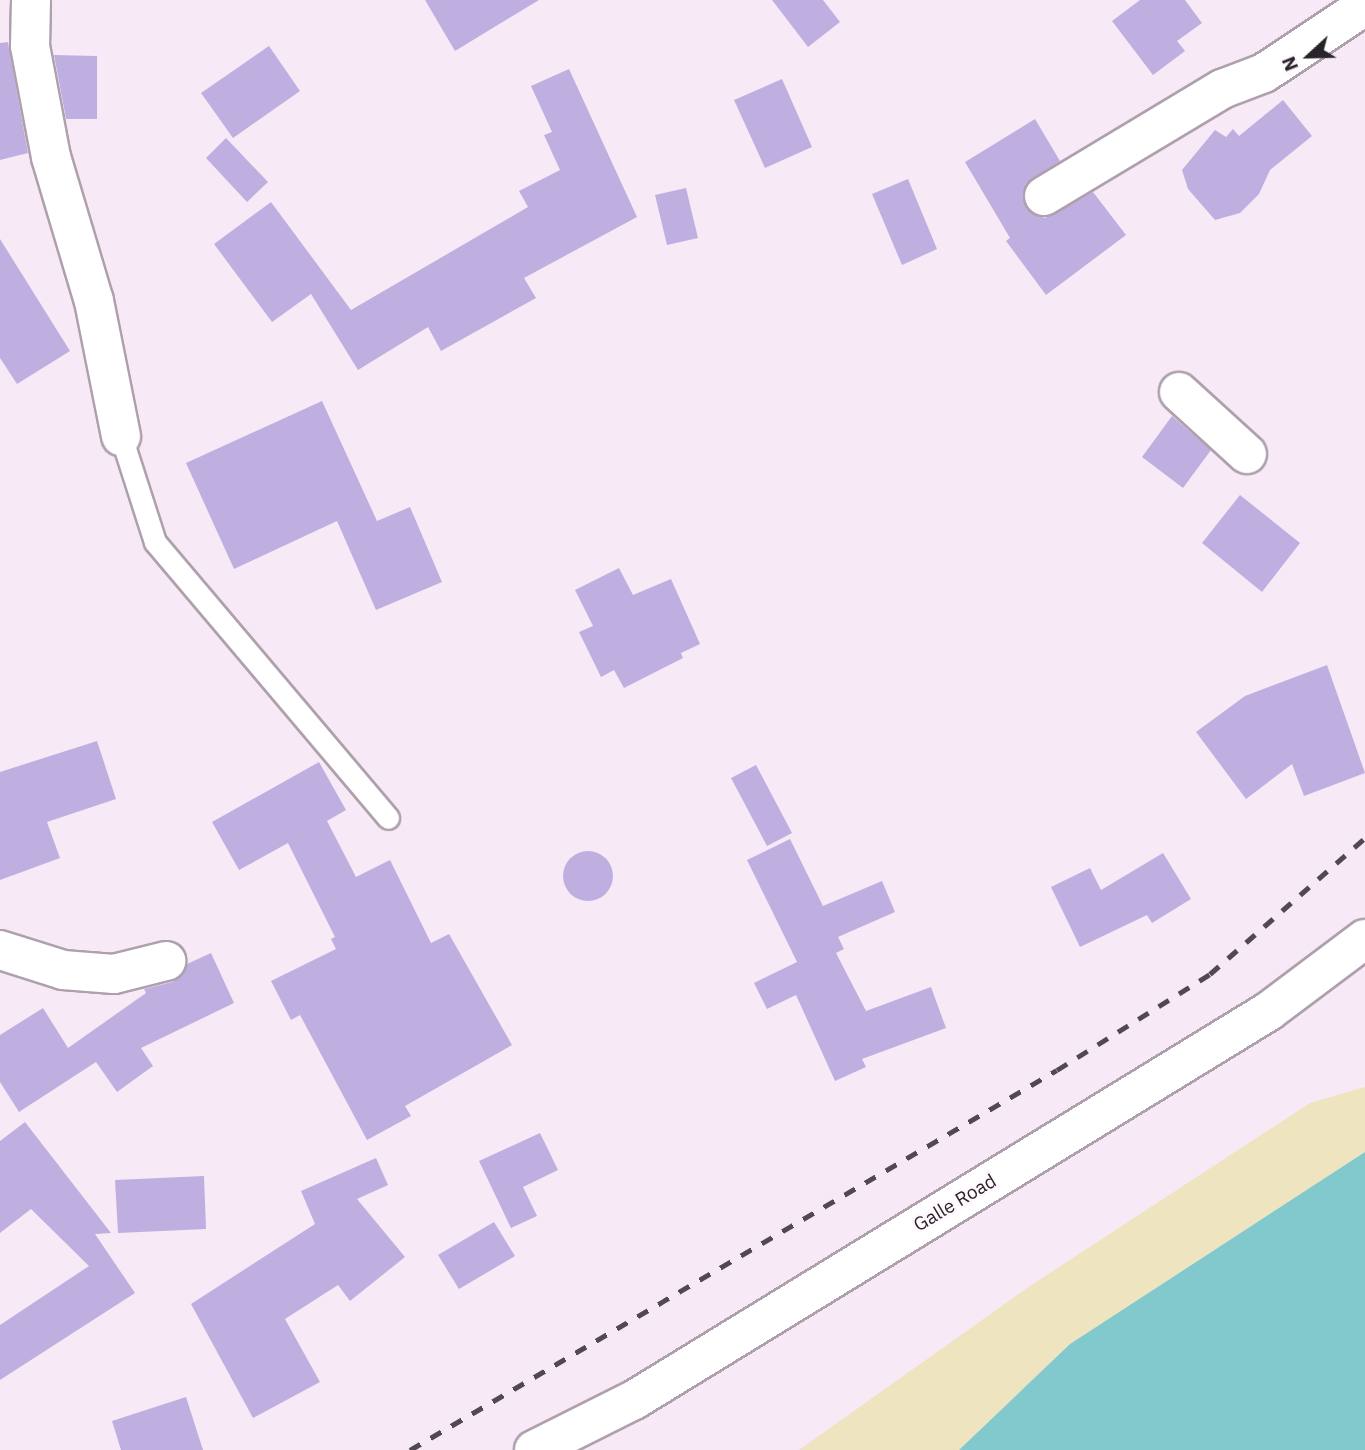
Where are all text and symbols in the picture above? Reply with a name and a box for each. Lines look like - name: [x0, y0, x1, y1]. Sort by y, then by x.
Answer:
- north arrow: [1274, 21, 1344, 91]
- text: N: [1276, 53, 1303, 75]
- street label: Galle Road: [910, 1169, 1000, 1237]

